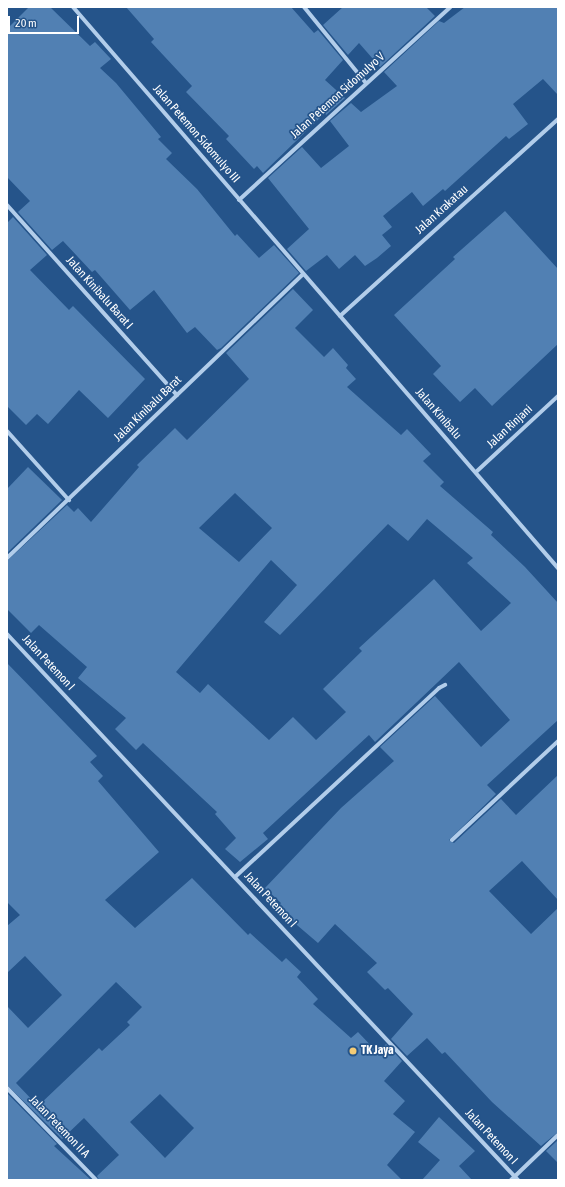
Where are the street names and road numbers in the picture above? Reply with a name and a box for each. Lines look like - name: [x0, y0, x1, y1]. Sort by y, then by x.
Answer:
- street label: Jalan Petemon Sidomulyo V: [288, 50, 388, 142]
- street label: Jalan Petemon Sidomulyo III: [149, 82, 243, 186]
- street label: Jalan Krakatau: [413, 183, 471, 237]
- street label: Jalan Kinibalu Barat I: [63, 254, 135, 332]
- street label: Jalan Kinibalu Barat: [111, 373, 185, 445]
- street label: Jalan Kinibalu: [412, 385, 464, 443]
- street label: Jalan Rinjani: [484, 402, 536, 452]
- street label: Jalan Petemon I: [19, 632, 77, 694]
- street label: Jalan Petemon I: [241, 869, 299, 931]
- street label: Jalan Petemon II A: [26, 1093, 92, 1161]
- street label: Jalan Petemon I: [462, 1106, 520, 1168]

